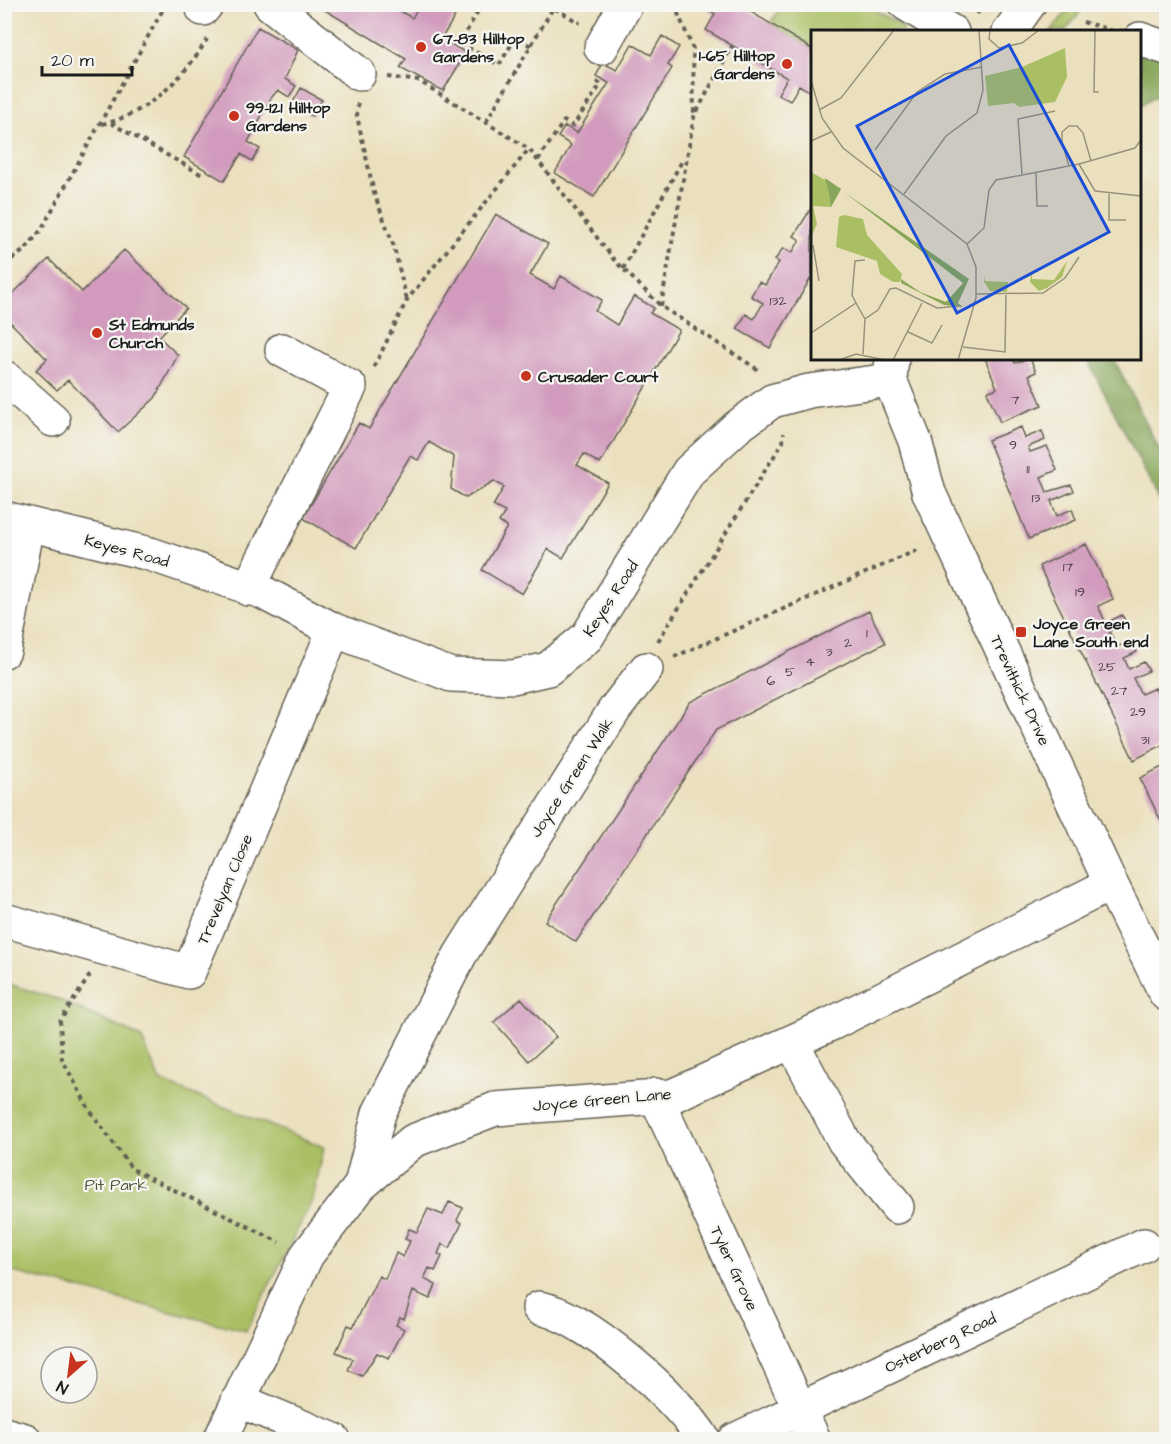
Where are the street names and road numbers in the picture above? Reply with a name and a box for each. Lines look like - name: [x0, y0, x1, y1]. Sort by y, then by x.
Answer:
- street label: Keyes Road: [82, 529, 172, 574]
- street label: Keyes Road: [578, 556, 645, 642]
- street label: Trevithick Drive: [985, 631, 1056, 750]
- street label: Joyce Green Walk: [525, 713, 620, 842]
- street label: Trevelyan Close: [192, 831, 259, 948]
- street label: Joyce Green Lane: [532, 1083, 673, 1118]
- street label: Tyler Grove: [704, 1223, 763, 1315]
- street label: Osterberg Road: [881, 1307, 1000, 1379]

